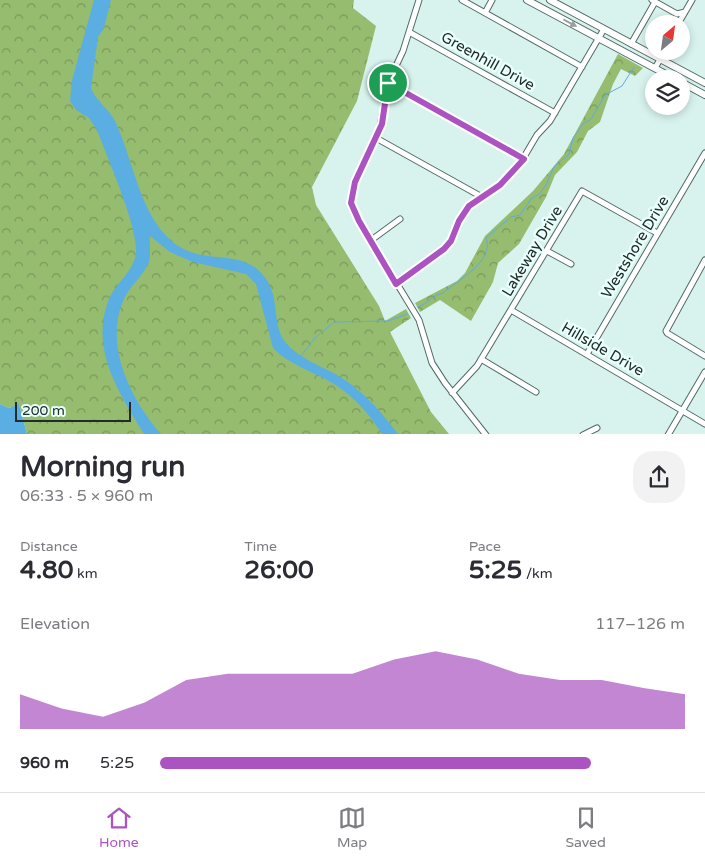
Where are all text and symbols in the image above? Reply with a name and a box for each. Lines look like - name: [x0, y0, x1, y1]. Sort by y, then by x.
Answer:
- north arrow: [645, 15, 690, 60]
- map controls: [645, 15, 690, 115]
- one-way arrow: [563, 19, 577, 27]
- street label: Greenhill Drive: [438, 28, 538, 94]
- pin: [367, 62, 409, 104]
- icon: arrive: [374, 69, 402, 97]
- button: layers: [645, 70, 690, 115]
- street label: Westshore Drive: [597, 193, 673, 301]
- street label: Lakeway Drive: [498, 202, 566, 300]
- street label: Hillside Drive: [559, 318, 647, 380]
- scale bar: [15, 400, 131, 423]
- text: 200 m: [22, 402, 65, 419]
- text: Morning run: [20, 450, 185, 484]
- button: share: [633, 451, 685, 503]
- text: 06:33 · 5 × 960 m: [20, 486, 153, 506]
- text: Distance: [20, 538, 78, 555]
- text: Time: [244, 538, 277, 555]
- text: Pace: [469, 538, 501, 555]
- text: 4.80: [20, 555, 73, 585]
- text: 26:00: [244, 555, 314, 585]
- text: 5:25: [469, 555, 522, 585]
- text: km: [73, 565, 98, 582]
- text: /km: [522, 565, 553, 582]
- text: Elevation: [20, 614, 90, 634]
- text: 117–126 m: [595, 614, 685, 634]
- text: 960 m: [20, 753, 69, 773]
- text: 5:25: [100, 753, 134, 773]
- tab: Home: [99, 804, 139, 851]
- tab: Map: [337, 804, 367, 851]
- tab: Saved: [565, 804, 606, 851]

